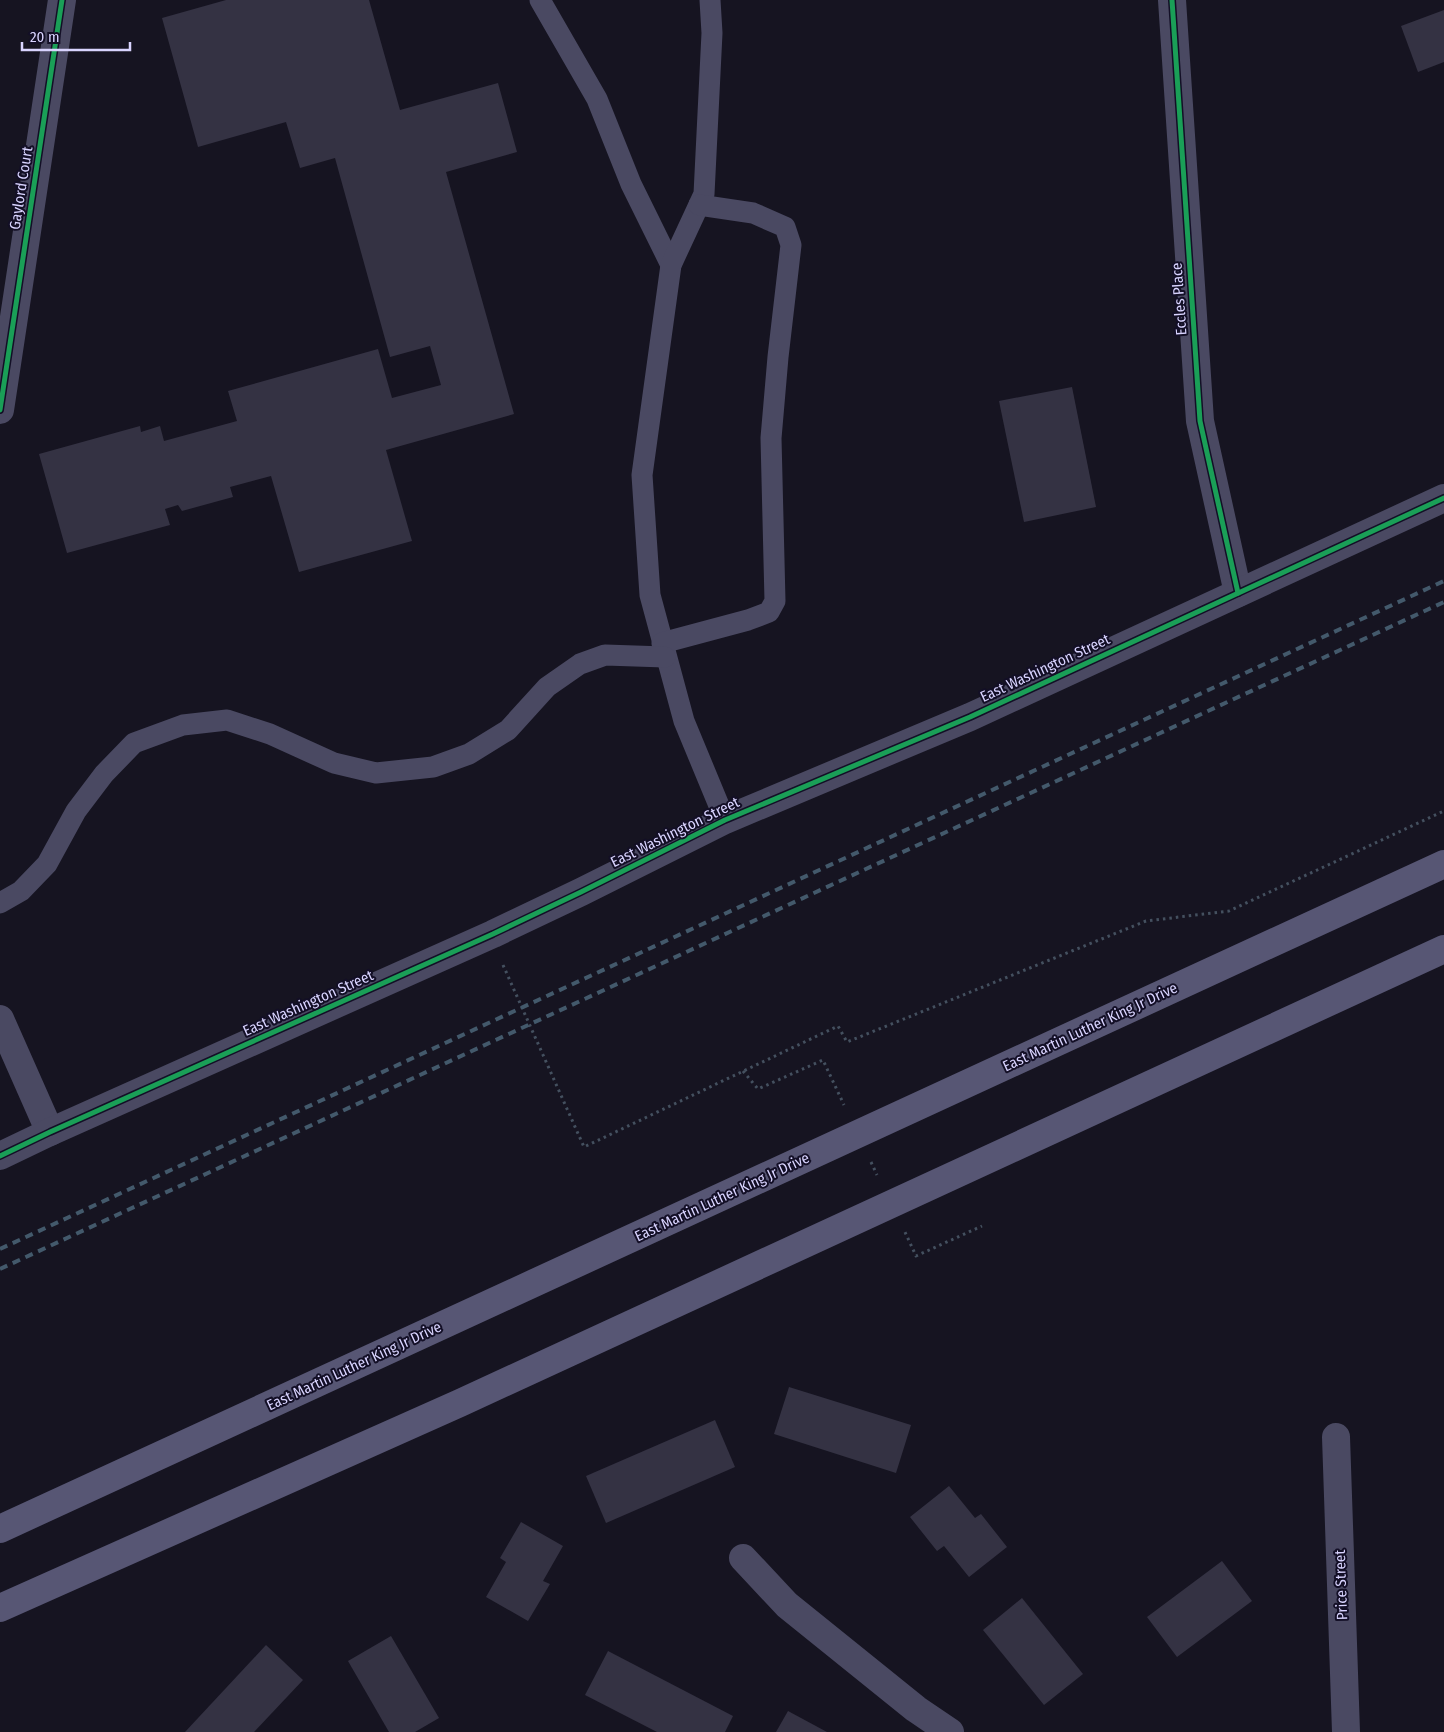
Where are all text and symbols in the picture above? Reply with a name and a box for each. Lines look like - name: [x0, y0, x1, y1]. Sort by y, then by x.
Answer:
- scale bar: [22, 20, 130, 52]
- text: 20 m: [30, 28, 60, 46]
- street label: Gaylord Court: [6, 145, 36, 231]
- street label: Eccles Place: [1167, 262, 1191, 336]
- street label: East Washington Street: [977, 630, 1113, 706]
- street label: East Washington Street: [608, 793, 742, 871]
- street label: East Washington Street: [240, 966, 376, 1040]
- street label: East Martin Luther King Jr Drive: [1000, 979, 1180, 1075]
- street label: East Martin Luther King Jr Drive: [632, 1149, 812, 1245]
- street label: East Martin Luther King Jr Drive: [264, 1318, 444, 1414]
- street label: Price Street: [1331, 1549, 1351, 1621]

